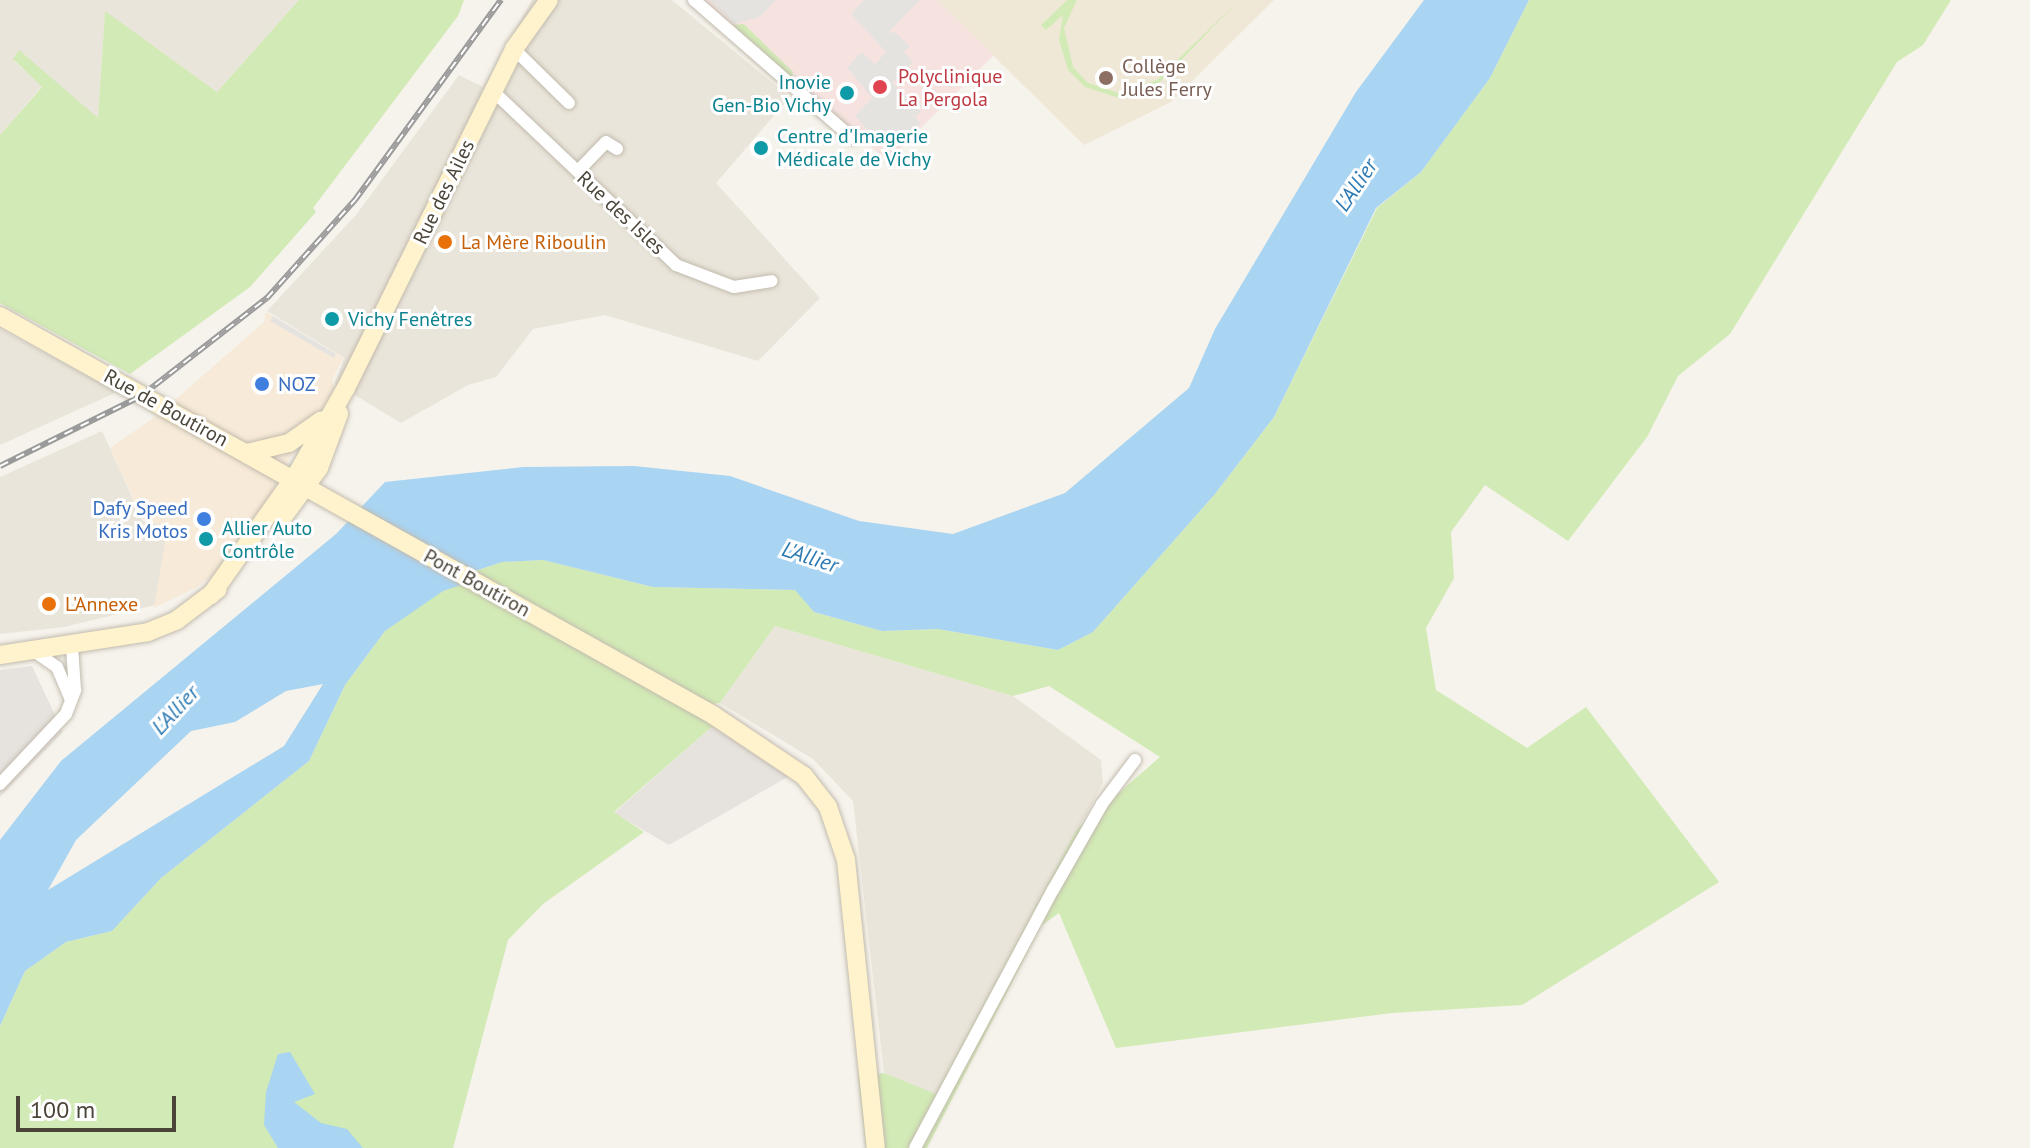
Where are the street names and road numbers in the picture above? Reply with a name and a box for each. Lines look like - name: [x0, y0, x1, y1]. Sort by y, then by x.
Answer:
- street label: Rue des Ailes: [408, 135, 480, 249]
- street label: Rue des Isles: [572, 166, 670, 260]
- street label: Rue de Boutiron: [100, 364, 232, 452]
- street label: Pont Boutiron: [420, 544, 534, 622]

